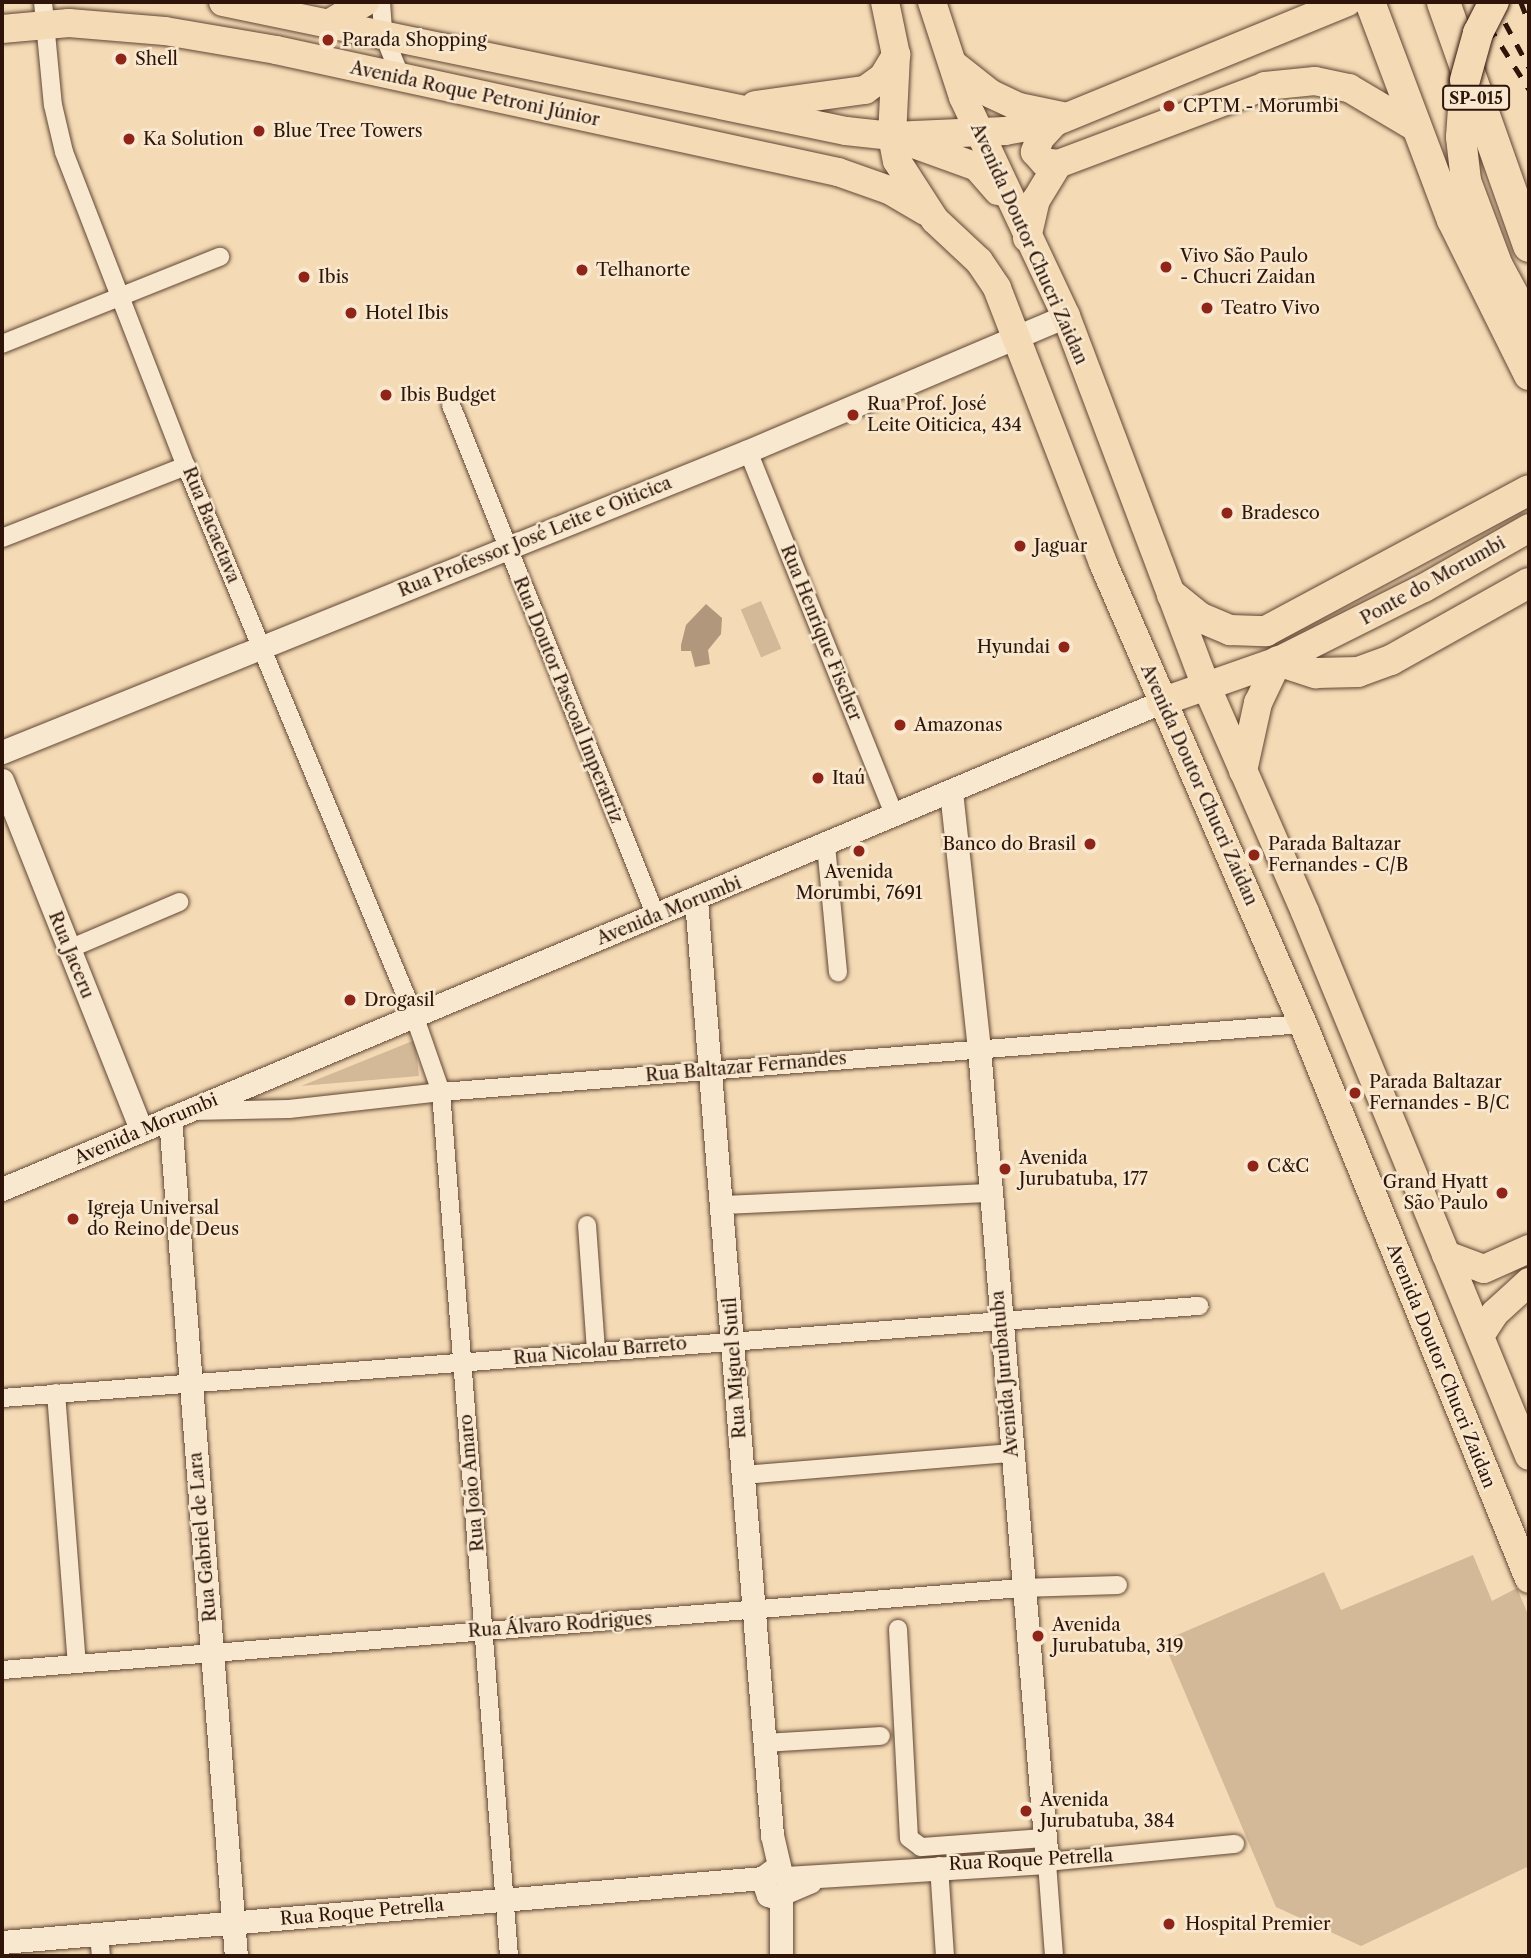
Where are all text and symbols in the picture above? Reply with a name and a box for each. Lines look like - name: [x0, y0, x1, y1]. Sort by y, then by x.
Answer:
- place label: Parada Shopping: [342, 29, 487, 51]
- marker: Parada Shopping: [320, 32, 336, 48]
- place label: Shell: [135, 48, 178, 70]
- marker: Shell: [113, 51, 129, 67]
- street label: Avenida Roque Petroni Júnior: [348, 57, 602, 131]
- road number: SP-015: [1441, 86, 1511, 110]
- place label: CPTM - Morumbi: [1183, 95, 1339, 117]
- marker: CPTM - Morumbi: [1161, 98, 1177, 114]
- place label: Blue Tree Towers: [273, 120, 424, 142]
- street label: Avenida Doutor Chucri Zaidan: [966, 120, 1092, 368]
- marker: Blue Tree Towers: [251, 123, 267, 139]
- place label: Ka Solution: [143, 128, 244, 150]
- marker: Ka Solution: [121, 131, 137, 147]
- place label: Vivo São Paulo - Chucri Zaidan: [1180, 246, 1315, 288]
- place label: Telhanorte: [596, 259, 690, 281]
- marker: Vivo São Paulo - Chucri Zaidan: [1158, 259, 1174, 275]
- marker: Telhanorte: [574, 262, 590, 278]
- place label: Ibis: [318, 266, 349, 288]
- marker: Ibis: [296, 269, 312, 285]
- place label: Teatro Vivo: [1221, 297, 1320, 319]
- marker: Teatro Vivo: [1199, 300, 1215, 316]
- place label: Hotel Ibis: [365, 302, 449, 324]
- marker: Hotel Ibis: [343, 305, 359, 321]
- place label: Ibis Budget: [400, 384, 496, 406]
- marker: Ibis Budget: [378, 387, 394, 403]
- place label: Rua Prof. José Leite Oiticica, 434: [867, 394, 1022, 436]
- marker: Rua Prof. José Leite Oiticica, 434: [845, 407, 861, 423]
- street label: Rua Bacaetava: [178, 464, 244, 586]
- street label: Rua Professor José Leite e Oiticica: [395, 472, 675, 602]
- place label: Bradesco: [1241, 502, 1320, 524]
- marker: Bradesco: [1219, 505, 1235, 521]
- street label: Ponte do Morumbi: [1357, 532, 1509, 630]
- place label: Jaguar: [1034, 535, 1087, 557]
- marker: Jaguar: [1012, 538, 1028, 554]
- street label: Rua Henrique Fischer: [776, 542, 866, 724]
- street label: Rua Doutor Pascoal Imperatriz: [508, 573, 628, 827]
- place label: Hyundai: [977, 636, 1050, 658]
- marker: Hyundai: [1056, 639, 1072, 655]
- street label: Avenida Doutor Chucri Zaidan: [1136, 661, 1262, 909]
- place label: Amazonas: [914, 714, 1003, 736]
- marker: Amazonas: [892, 717, 908, 733]
- place label: Itaú: [832, 767, 865, 789]
- marker: Itaú: [810, 770, 826, 786]
- place label: Banco do Brasil: [942, 833, 1076, 855]
- place label: Parada Baltazar Fernandes - C/B: [1268, 834, 1408, 876]
- marker: Banco do Brasil: [1082, 836, 1098, 852]
- marker: Avenida Morumbi, 7691: [851, 843, 867, 859]
- marker: Parada Baltazar Fernandes - C/B: [1246, 847, 1262, 863]
- place label: Avenida Morumbi, 7691: [795, 862, 923, 904]
- street label: Avenida Morumbi: [594, 872, 744, 950]
- street label: Rua Jaceru: [44, 908, 98, 1002]
- place label: Drogasil: [364, 989, 435, 1011]
- marker: Drogasil: [342, 992, 358, 1008]
- street label: Rua Baltazar Fernandes: [644, 1047, 848, 1087]
- place label: Parada Baltazar Fernandes - B/C: [1369, 1072, 1509, 1114]
- marker: Parada Baltazar Fernandes - B/C: [1347, 1085, 1363, 1101]
- street label: Avenida Morumbi: [71, 1089, 221, 1169]
- place label: Avenida Jurubatuba, 177: [1019, 1148, 1148, 1190]
- place label: C&C: [1267, 1155, 1309, 1177]
- marker: C&C: [1245, 1158, 1261, 1174]
- marker: Avenida Jurubatuba, 177: [997, 1161, 1013, 1177]
- place label: Grand Hyatt São Paulo: [1383, 1172, 1488, 1214]
- marker: Grand Hyatt São Paulo: [1494, 1185, 1510, 1201]
- place label: Igreja Universal do Reino de Deus: [87, 1198, 239, 1240]
- marker: Igreja Universal do Reino de Deus: [65, 1211, 81, 1227]
- street label: Avenida Doutor Chucri Zaidan: [1382, 1240, 1500, 1492]
- street label: Avenida Jurubatuba: [987, 1290, 1023, 1458]
- street label: Rua Miguel Sutil: [719, 1296, 751, 1440]
- street label: Rua Nicolau Barreto: [512, 1333, 688, 1369]
- street label: Rua João Amaro: [455, 1413, 489, 1553]
- street label: Rua Gabriel de Lara: [185, 1451, 221, 1623]
- street label: Rua Álvaro Rodrigues: [467, 1608, 653, 1642]
- place label: Avenida Jurubatuba, 319: [1052, 1615, 1184, 1658]
- marker: Avenida Jurubatuba, 319: [1030, 1628, 1046, 1644]
- place label: Avenida Jurubatuba, 384: [1040, 1790, 1175, 1832]
- marker: Avenida Jurubatuba, 384: [1018, 1803, 1034, 1819]
- street label: Rua Roque Petrella: [948, 1845, 1114, 1875]
- street label: Rua Roque Petrella: [279, 1894, 445, 1930]
- place label: Hospital Premier: [1185, 1913, 1331, 1935]
- marker: Hospital Premier: [1159, 1914, 1179, 1934]

